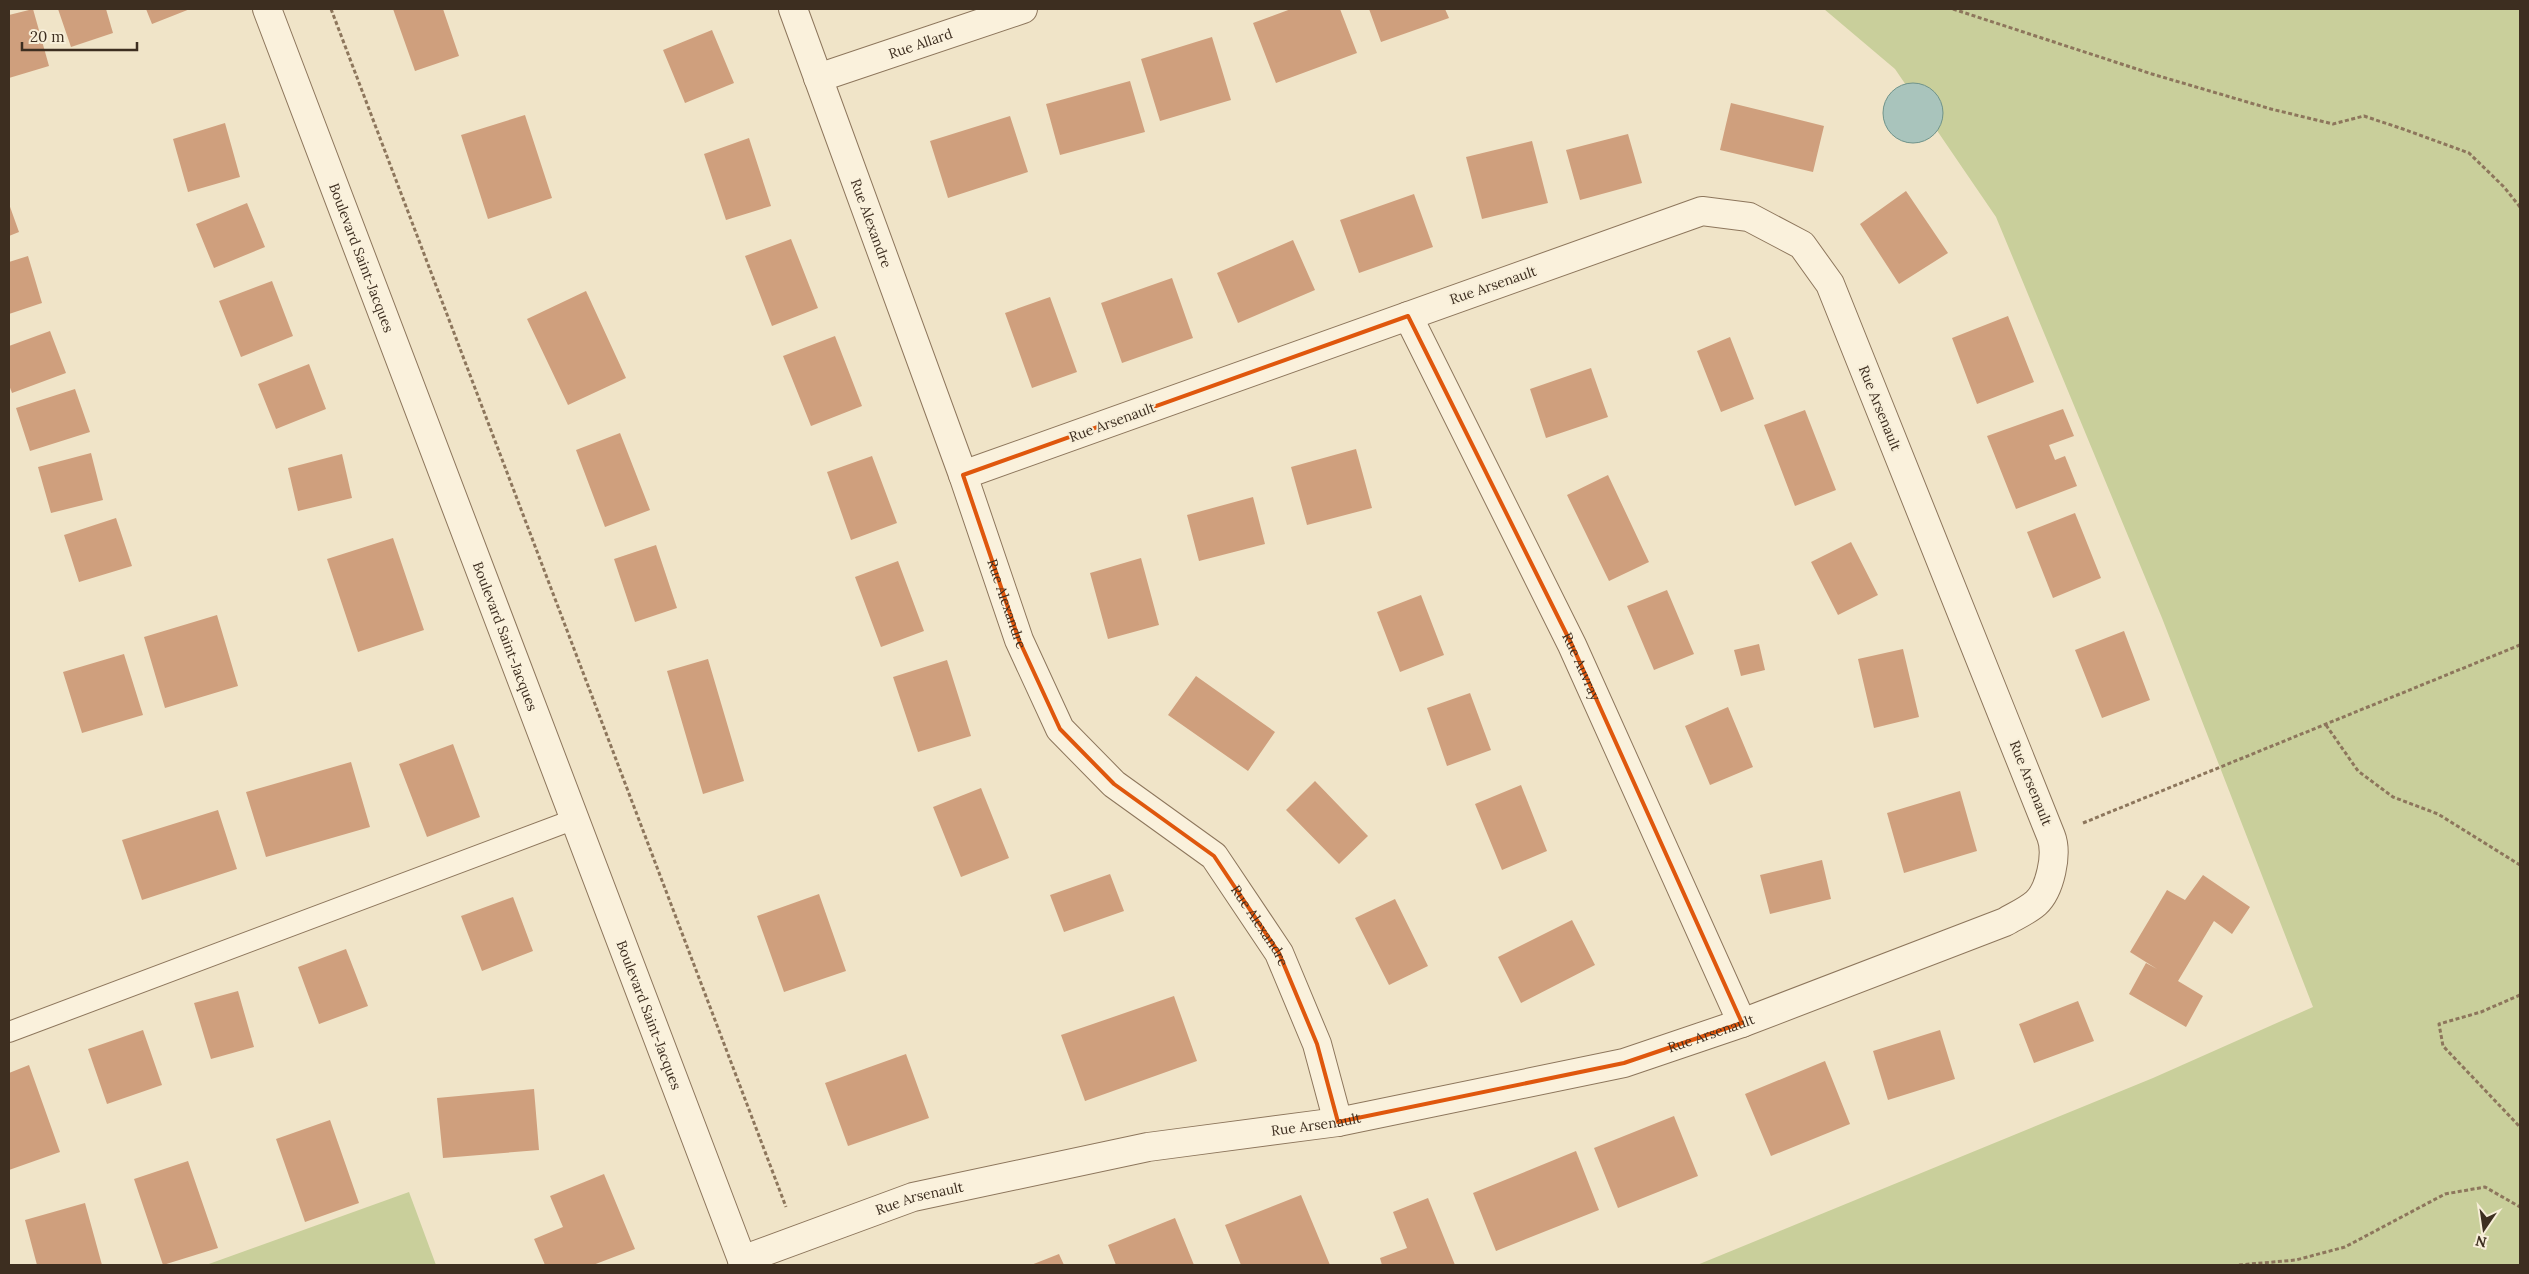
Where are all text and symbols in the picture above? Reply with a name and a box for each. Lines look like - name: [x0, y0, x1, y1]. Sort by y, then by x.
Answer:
- scale bar: [22, 20, 138, 52]
- street label: Rue Allard: [886, 24, 955, 63]
- text: 20 m: [30, 27, 65, 46]
- street label: Rue Alexandre: [847, 176, 896, 271]
- street label: Boulevard Saint-Jacques: [325, 180, 398, 335]
- street label: Rue Arsenault: [1447, 262, 1539, 308]
- street label: Rue Arsenault: [1855, 363, 1906, 454]
- street label: Rue Arsenault: [1066, 398, 1158, 446]
- street label: Rue Alexandre: [983, 557, 1031, 652]
- street label: Boulevard Saint-Jacques: [469, 559, 542, 714]
- street label: Rue Auvray: [1558, 629, 1605, 704]
- street label: Rue Arsenault: [2006, 738, 2057, 829]
- street label: Rue Alexandre: [1227, 881, 1293, 969]
- street label: Boulevard Saint-Jacques: [612, 938, 686, 1092]
- street label: Rue Arsenault: [1665, 1010, 1757, 1057]
- street label: Rue Arsenault: [1270, 1108, 1363, 1140]
- street label: Rue Arsenault: [873, 1177, 965, 1219]
- north arrow: [2459, 1204, 2509, 1254]
- text: N: [2474, 1232, 2488, 1252]

